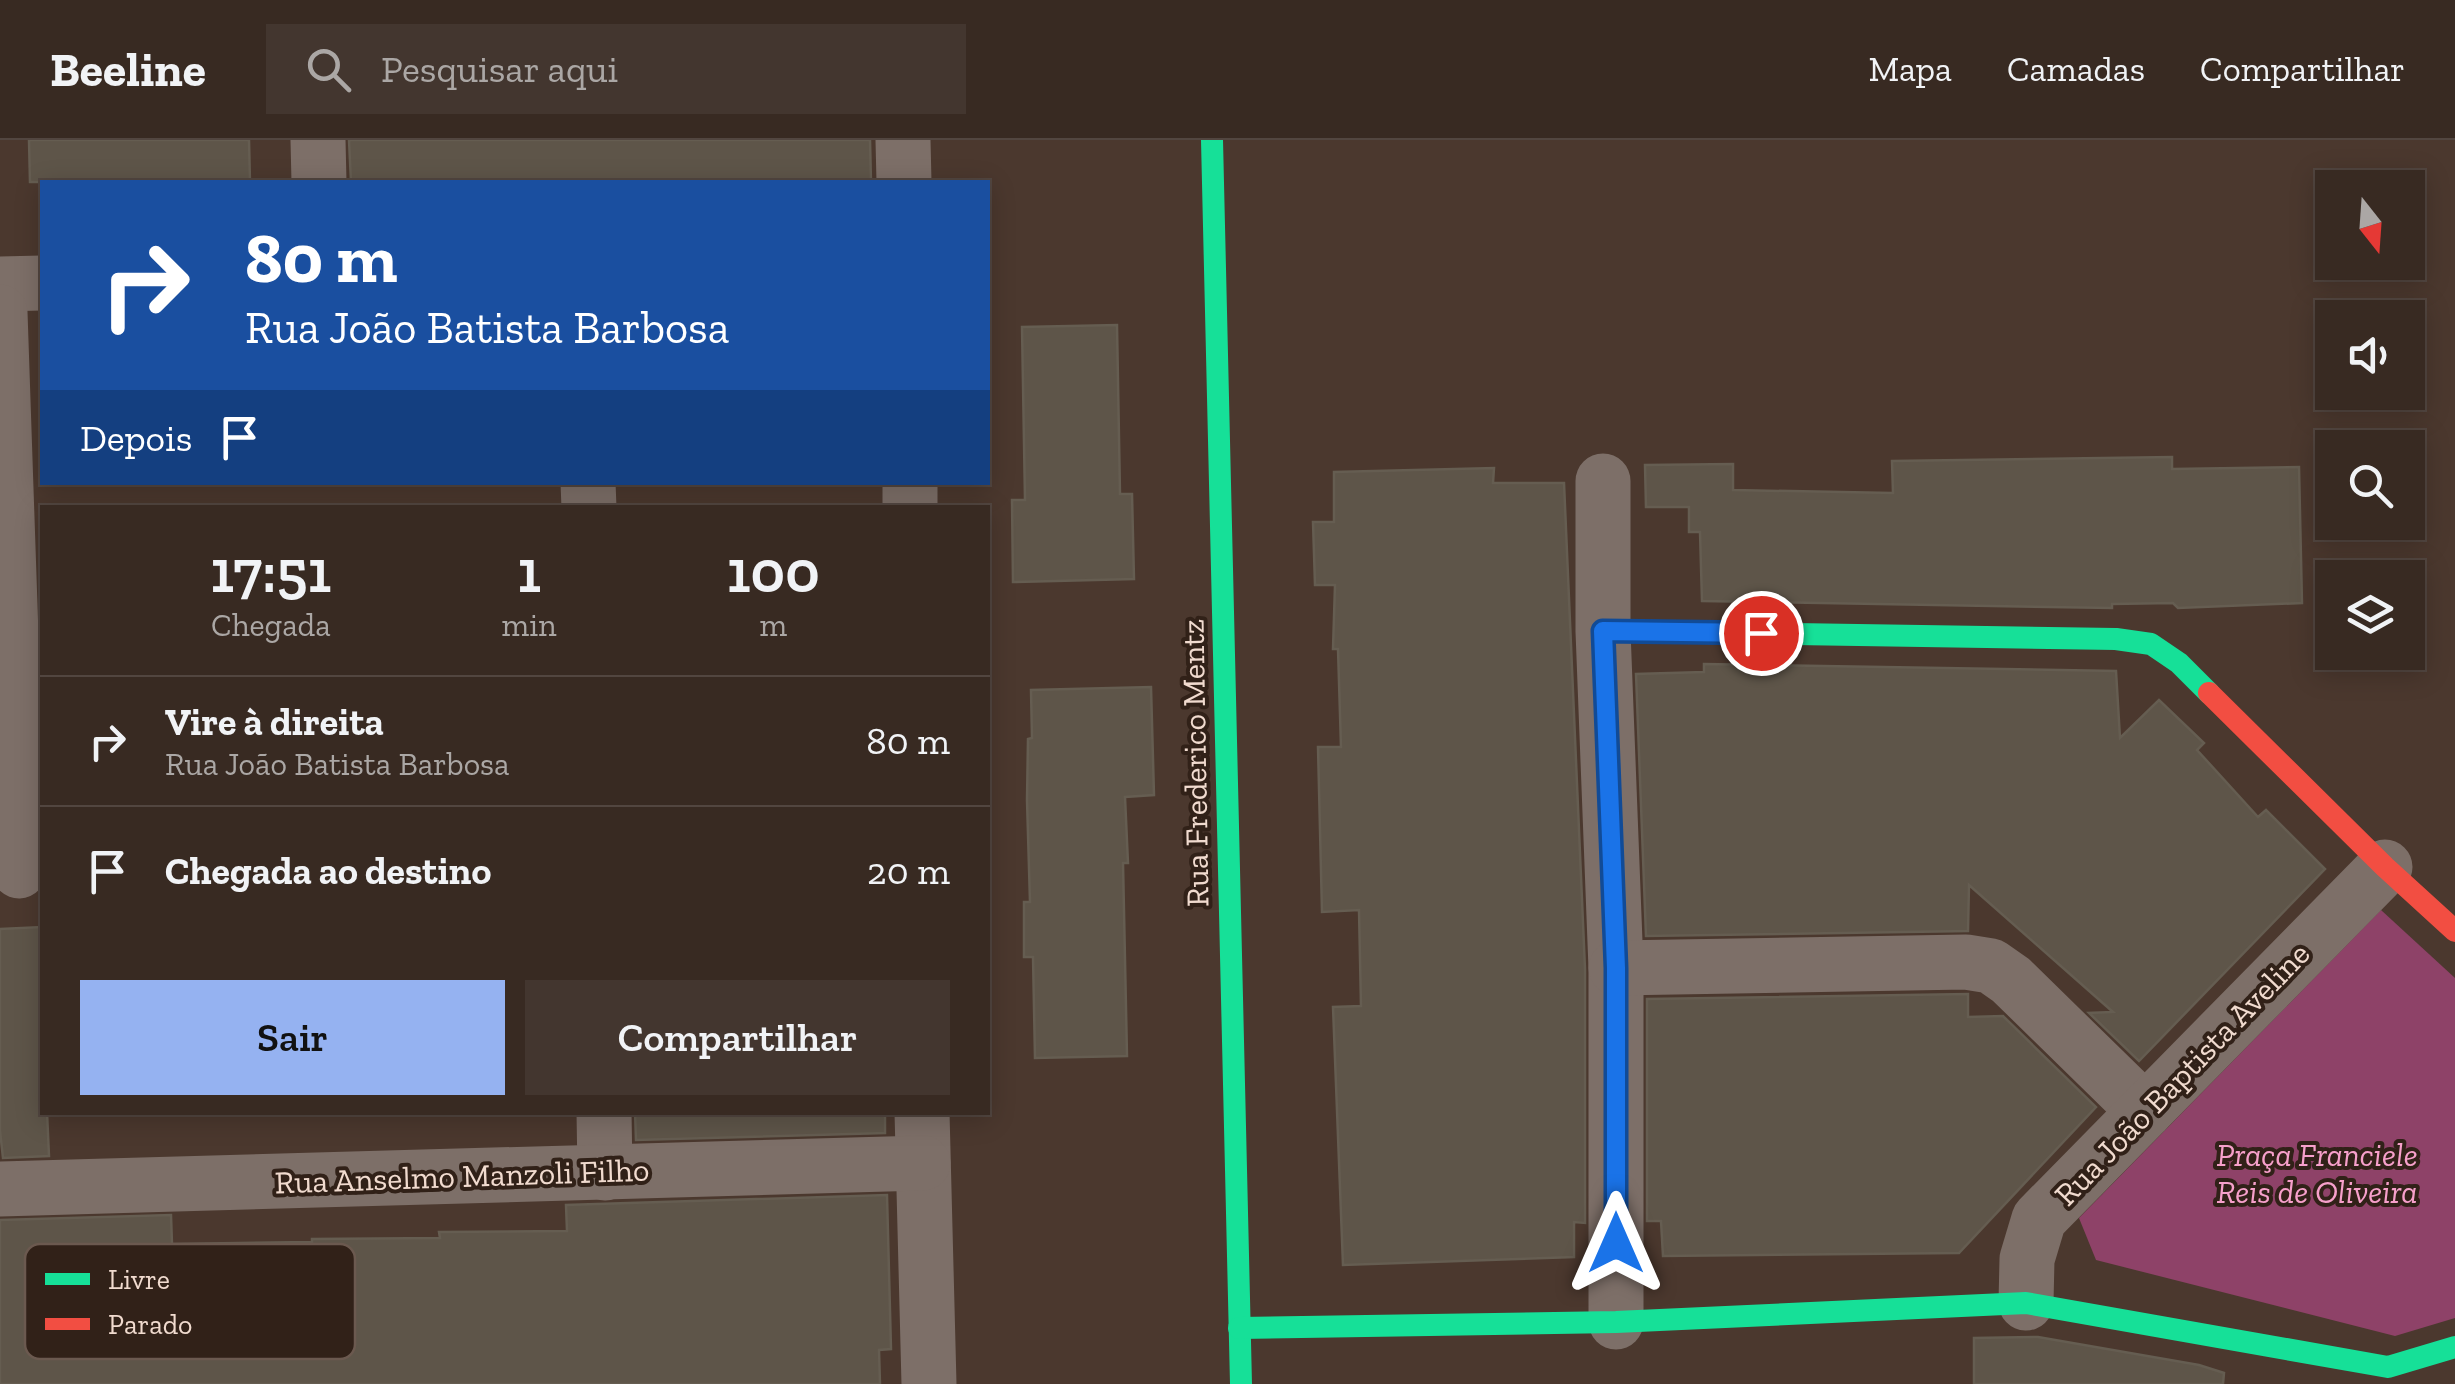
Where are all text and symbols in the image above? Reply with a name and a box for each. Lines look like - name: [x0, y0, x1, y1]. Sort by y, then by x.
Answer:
- search box: [266, 24, 966, 114]
- text: Beeline: [50, 41, 206, 98]
- icon: search: [301, 42, 356, 97]
- text: Pesquisar aqui: [381, 46, 618, 92]
- text: Mapa: [1868, 48, 1952, 90]
- text: Camadas: [2007, 48, 2145, 90]
- text: Compartilhar: [2200, 48, 2405, 90]
- north arrow: [2315, 170, 2425, 280]
- map controls: [2315, 170, 2425, 670]
- text: 80 m: [245, 216, 397, 300]
- icon: right: [80, 220, 210, 350]
- button: sound: [2315, 300, 2425, 410]
- text: Rua João Batista Barbosa: [245, 301, 730, 355]
- icon: arrive: [212, 410, 267, 465]
- text: Depois: [80, 415, 192, 461]
- button: search: [2315, 430, 2425, 540]
- text: 17:51: [210, 535, 331, 607]
- text: 1: [517, 535, 541, 607]
- text: 100: [727, 535, 820, 607]
- button: layers: [2315, 560, 2425, 670]
- pin: [1719, 591, 1804, 676]
- text: Chegada: [211, 606, 331, 644]
- text: min: [502, 606, 557, 644]
- text: m: [759, 606, 787, 644]
- icon: arrive: [1734, 606, 1789, 661]
- street label: Rua Frederico Mentz: [1173, 619, 1217, 907]
- text: Vire à direita: [165, 699, 384, 745]
- icon: right: [80, 714, 135, 769]
- text: 80 m: [866, 718, 950, 764]
- text: Rua João Batista Barbosa: [165, 745, 510, 783]
- icon: arrive: [80, 844, 135, 899]
- text: Chegada ao destino: [165, 848, 491, 894]
- text: 20 m: [867, 848, 950, 894]
- street label: Rua João Baptista Aveline: [2046, 935, 2318, 1213]
- button: Sair: [80, 980, 505, 1095]
- button: Compartilhar: [525, 980, 950, 1095]
- park label: Praça Franciele Reis de Oliveira: [2216, 1136, 2418, 1211]
- street label: Rua Anselmo Manzoli Filho: [274, 1150, 650, 1202]
- position arrow: [1564, 1191, 1668, 1295]
- legend: [25, 1244, 355, 1359]
- text: Livre: [108, 1263, 170, 1296]
- text: Parado: [108, 1308, 192, 1341]

